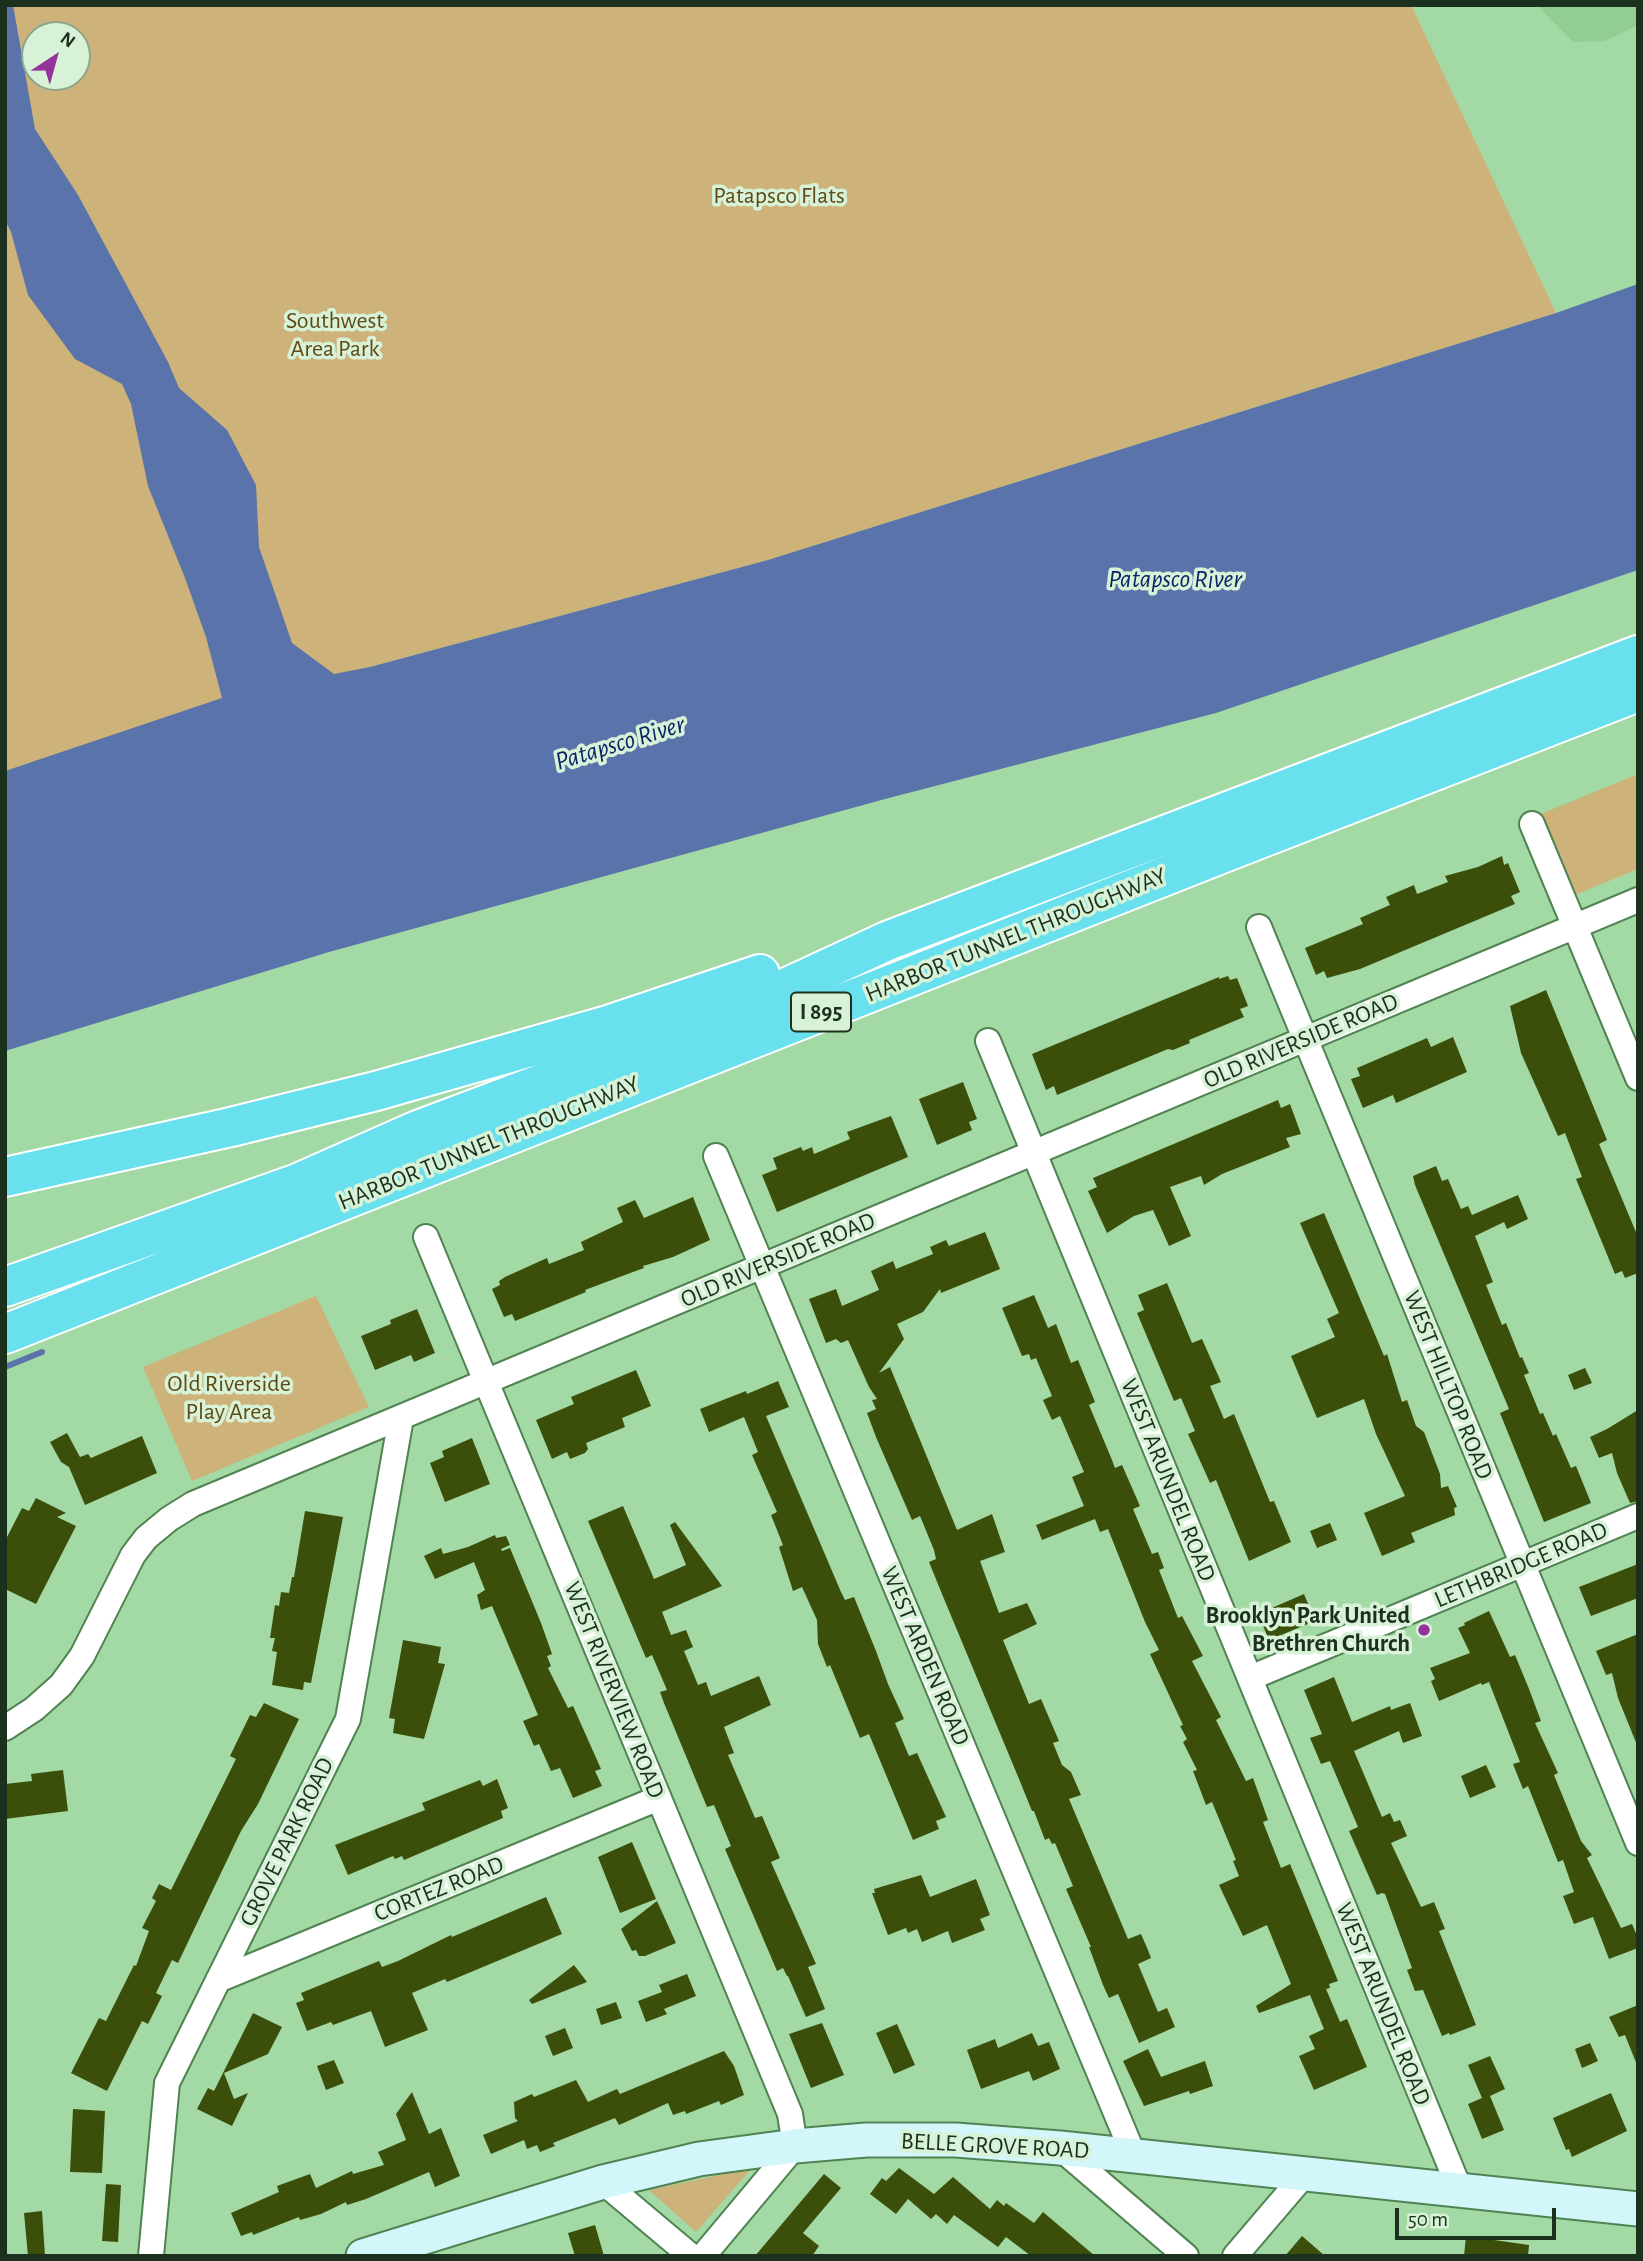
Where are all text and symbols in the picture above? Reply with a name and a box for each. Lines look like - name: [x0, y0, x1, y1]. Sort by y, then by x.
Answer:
- north arrow: [21, 21, 91, 91]
- text: N: [57, 29, 78, 52]
- park label: Patapsco Flats: [713, 182, 845, 210]
- park label: Southwest Area Park: [286, 307, 384, 363]
- water label: Patapsco River: [1108, 563, 1242, 595]
- water label: Patapsco River: [552, 709, 688, 777]
- street label: HARBOR TUNNEL THROUGHWAY: [861, 861, 1171, 1009]
- street label: OLD RIVERSIDE ROAD: [1199, 987, 1403, 1095]
- road number: I 895: [791, 993, 851, 1032]
- street label: HARBOR TUNNEL THROUGHWAY: [334, 1069, 644, 1217]
- street label: OLD RIVERSIDE ROAD: [676, 1206, 880, 1314]
- street label: WEST HILLTOP ROAD: [1397, 1286, 1499, 1484]
- park label: Old Riverside Play Area: [167, 1370, 291, 1426]
- street label: WEST ARUNDEL ROAD: [1114, 1374, 1222, 1586]
- street label: LETHBRIDGE ROAD: [1430, 1516, 1612, 1614]
- street label: WEST ARDEN ROAD: [874, 1562, 976, 1750]
- street label: WEST RIVERVIEW ROAD: [557, 1577, 671, 1803]
- place label: Brooklyn Park United Brethren Church: [1205, 1602, 1410, 1658]
- marker: Brooklyn Park United Brethren Church: [1416, 1622, 1432, 1638]
- street label: GROVE PARK ROAD: [234, 1753, 340, 1931]
- street label: CORTEZ ROAD: [370, 1850, 508, 1928]
- street label: WEST ARUNDEL ROAD: [1329, 1898, 1437, 2110]
- street label: BELLE GROVE ROAD: [900, 2127, 1090, 2165]
- scale bar: [1398, 2194, 1559, 2238]
- text: 50 m: [1408, 2209, 1448, 2230]

